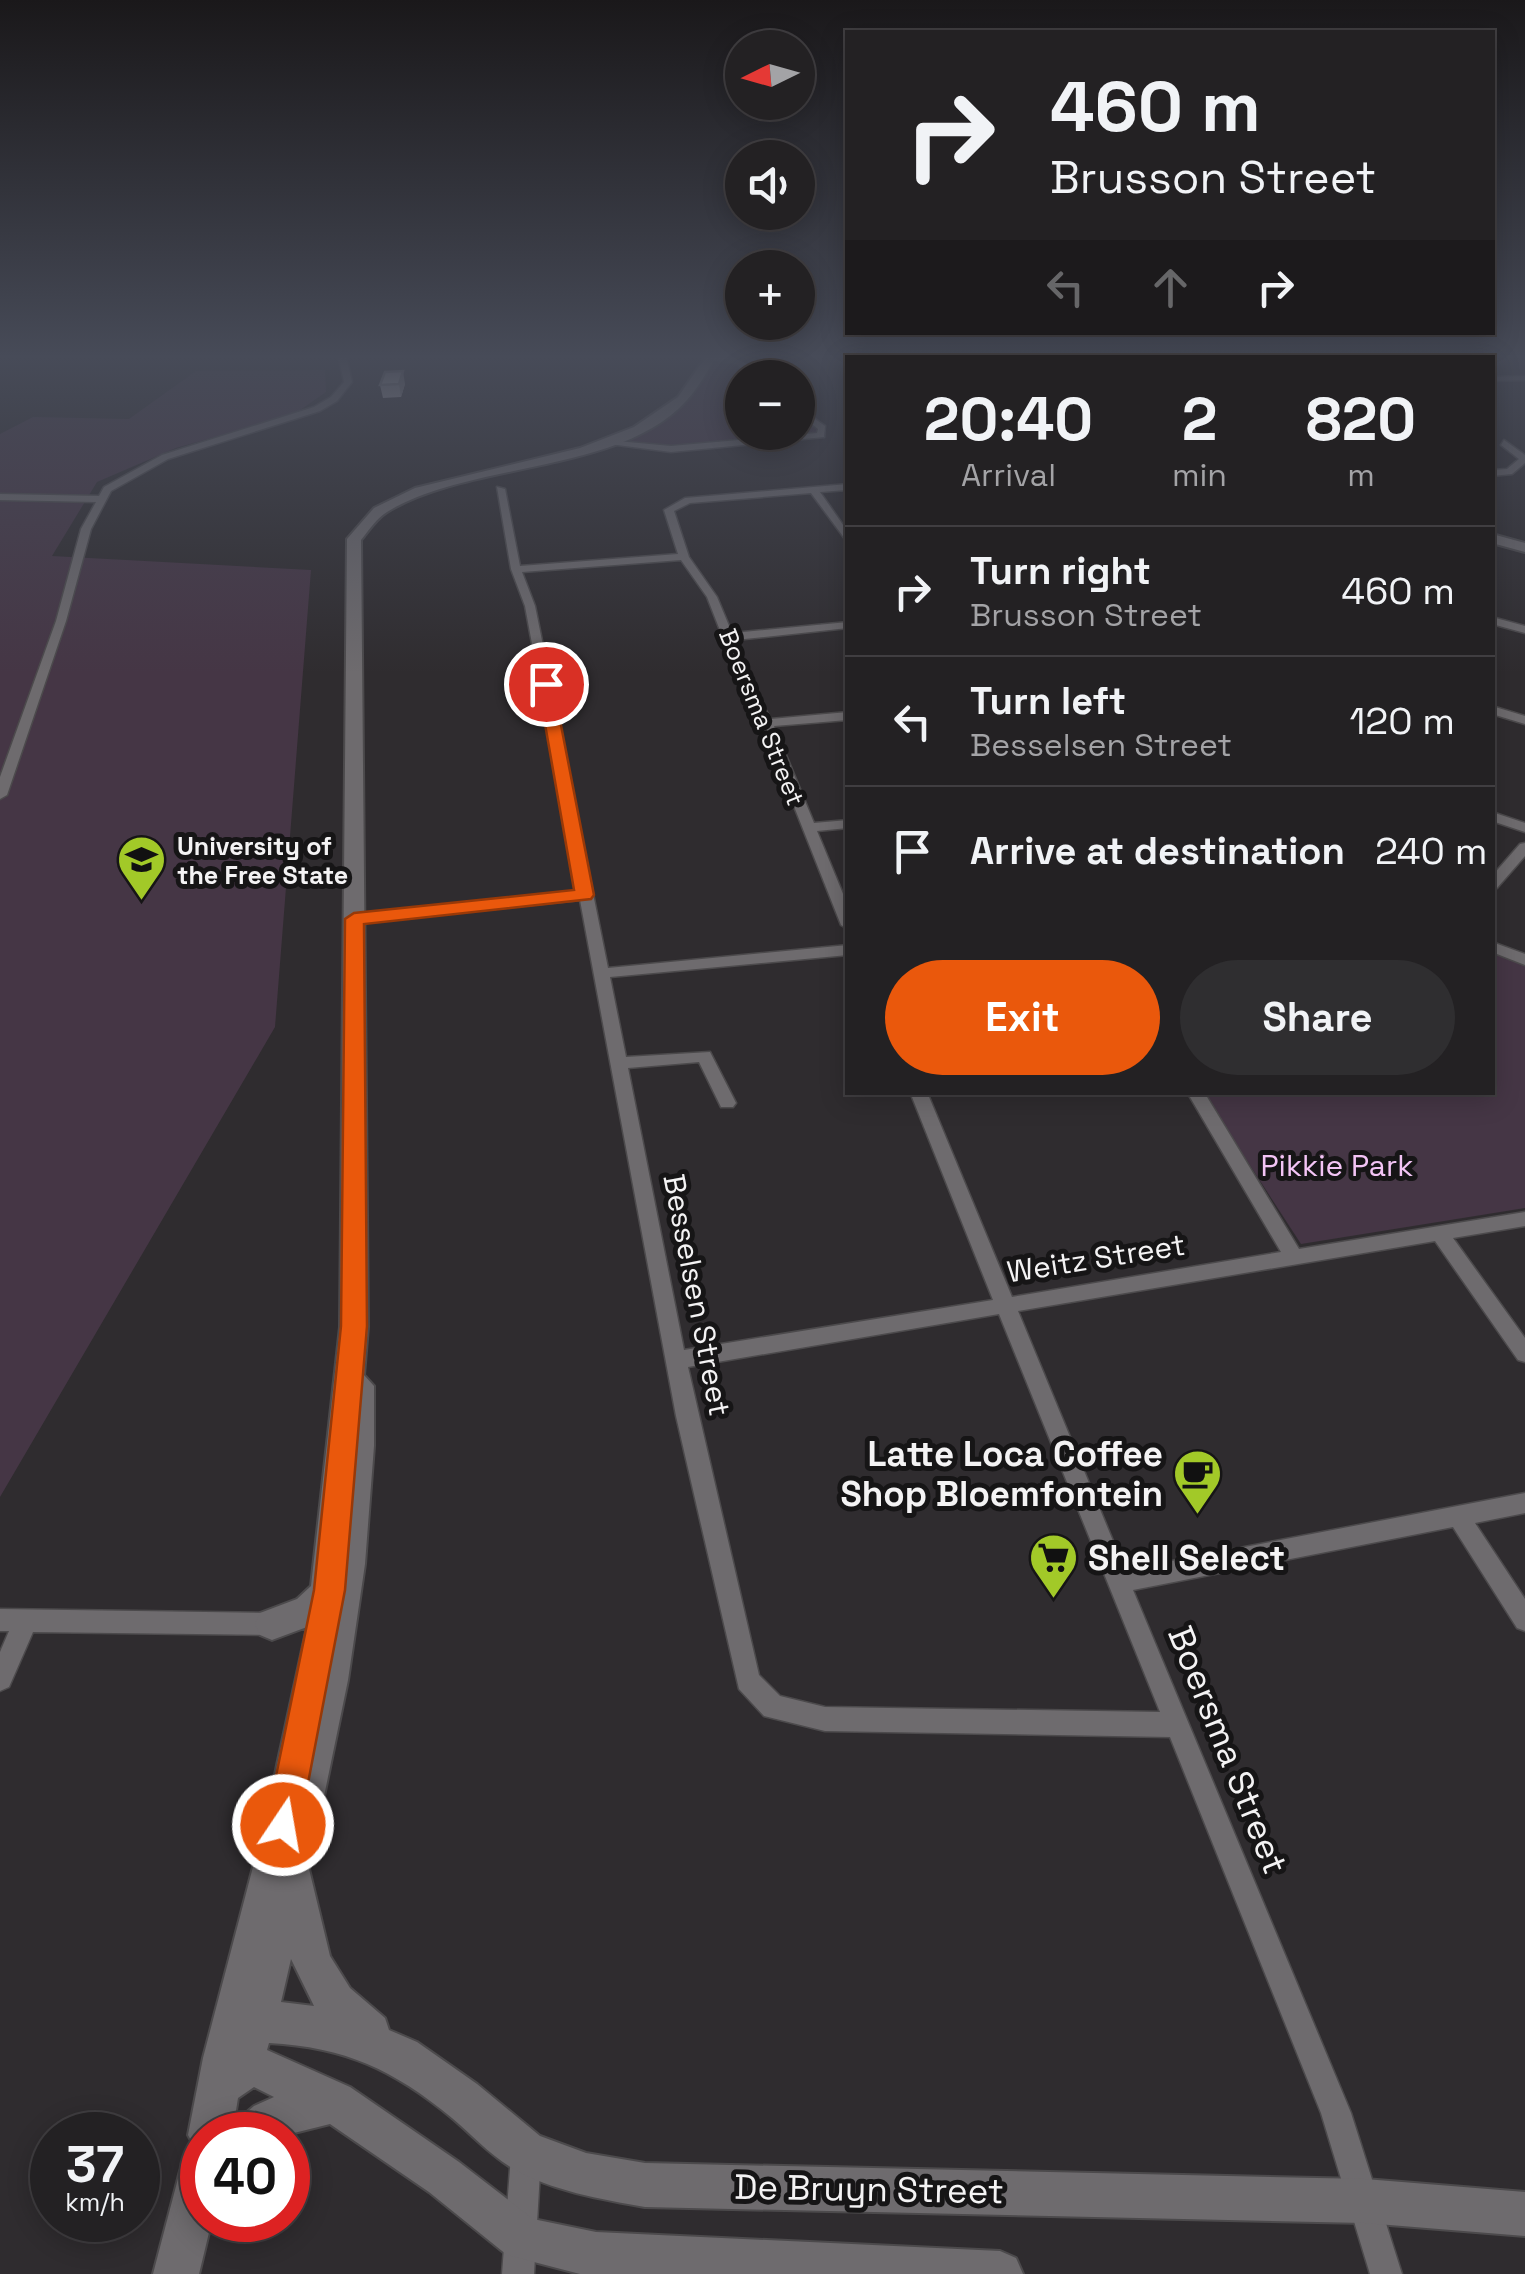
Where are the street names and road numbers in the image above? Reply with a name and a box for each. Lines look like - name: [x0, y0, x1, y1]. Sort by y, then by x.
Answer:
- street label: Boersma Street: [712, 624, 812, 810]
- street label: Besselsen Street: [654, 1171, 740, 1419]
- street label: Weitz Street: [1004, 1225, 1188, 1291]
- street label: Boersma Street: [1158, 1620, 1298, 1880]
- street label: De Bruyn Street: [734, 2165, 1004, 2213]

